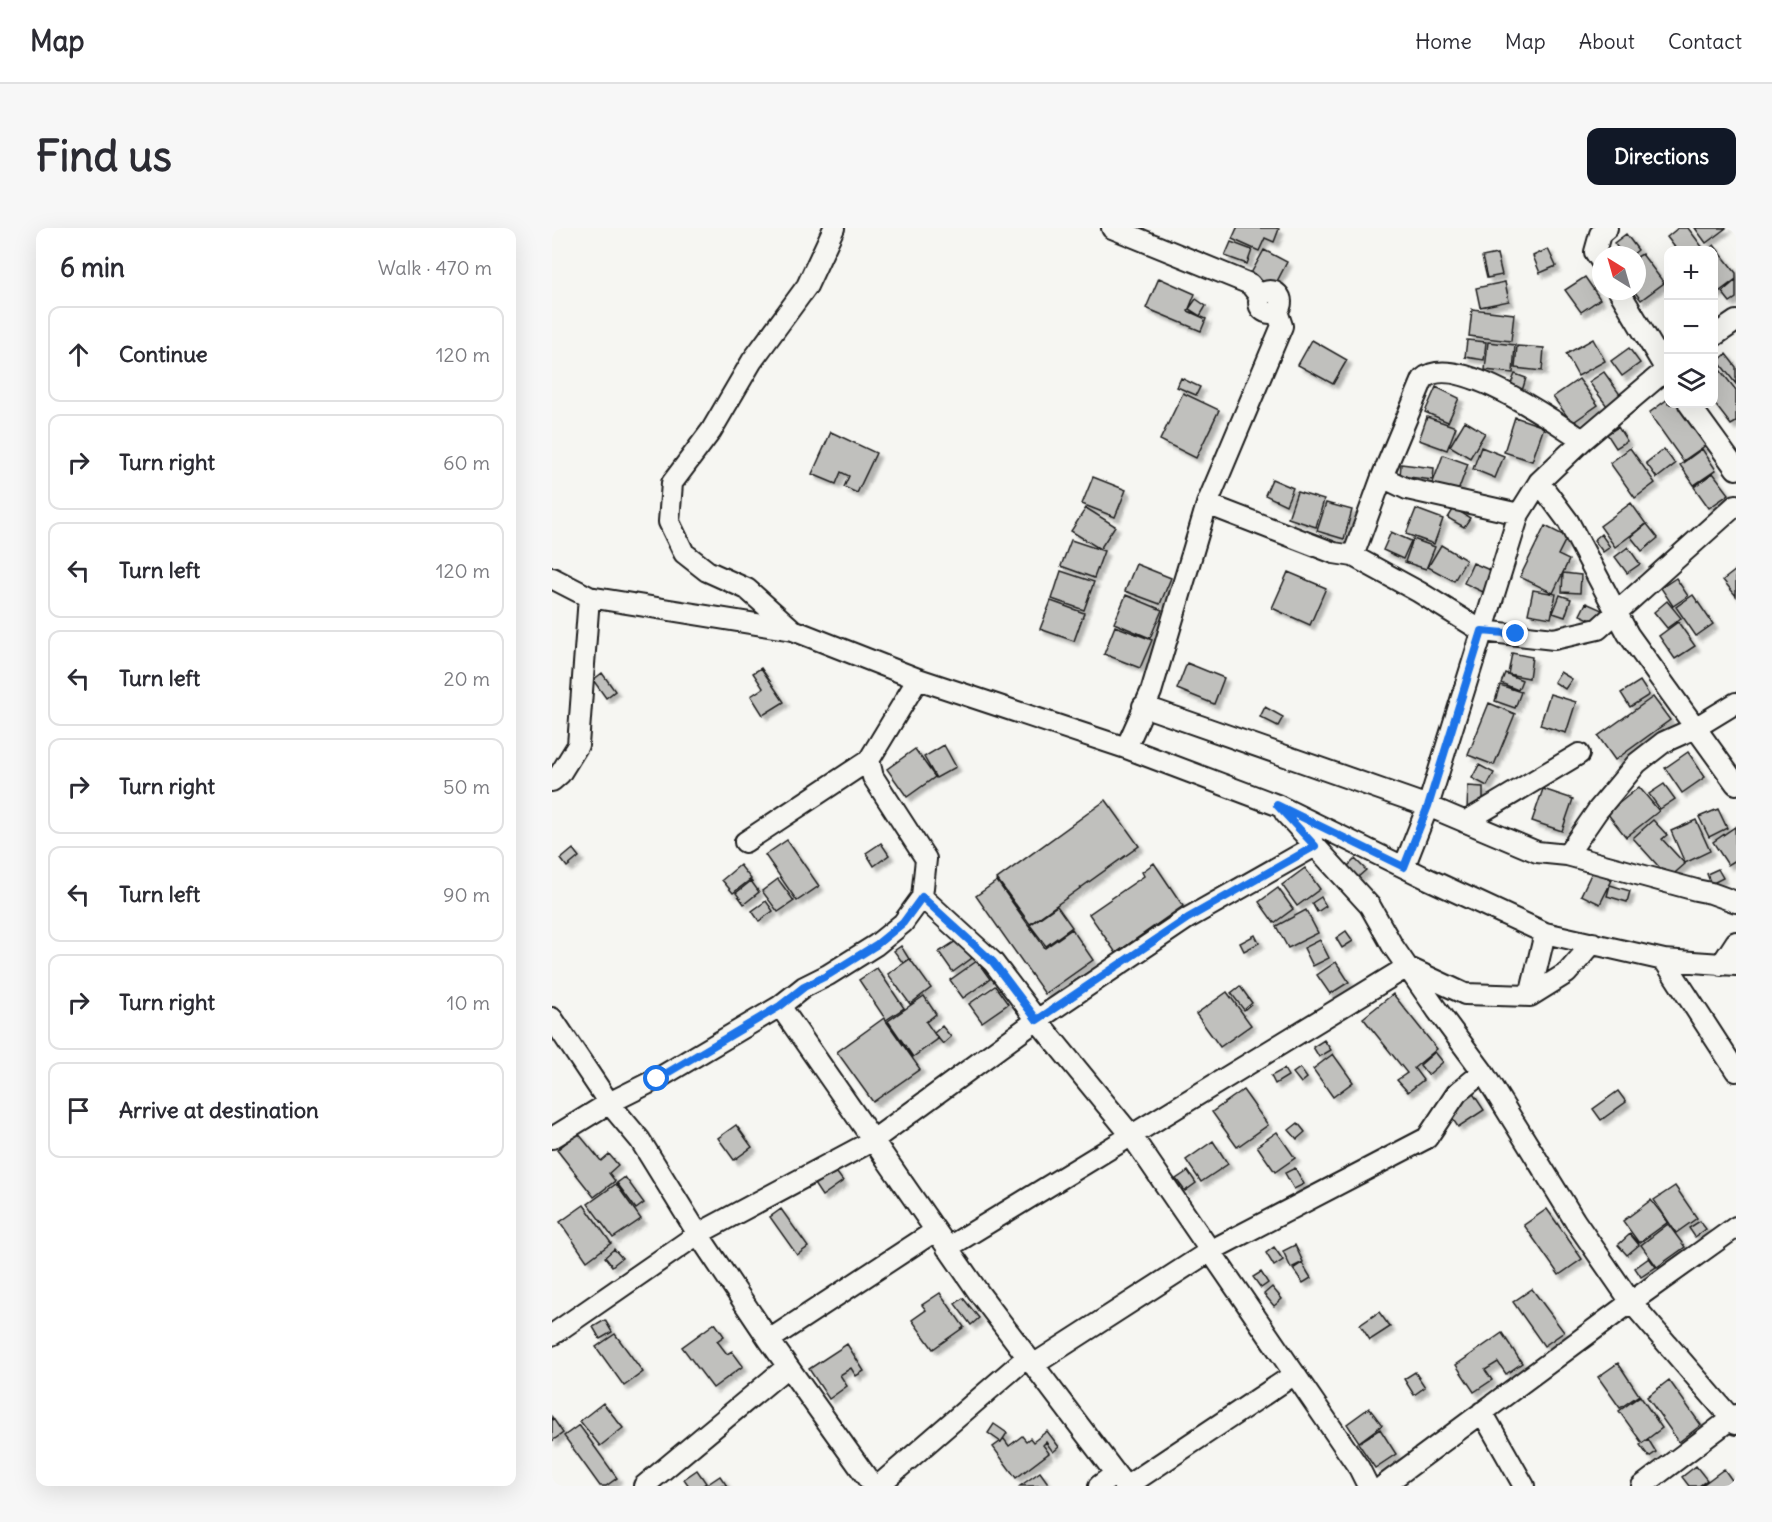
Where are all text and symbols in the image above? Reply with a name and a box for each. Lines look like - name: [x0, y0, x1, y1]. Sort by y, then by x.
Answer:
- text: Map: [30, 23, 84, 59]
- text: Home: [1415, 28, 1472, 55]
- text: Map: [1505, 28, 1546, 55]
- text: About: [1579, 28, 1635, 55]
- text: Contact: [1668, 28, 1742, 55]
- button: Directions: [1587, 128, 1736, 185]
- text: Find us: [36, 130, 172, 182]
- north arrow: [1592, 246, 1646, 300]
- map controls: [1664, 246, 1718, 408]
- button: +: [1664, 246, 1718, 300]
- text: 6 min: [60, 251, 125, 284]
- text: Walk · 470 m: [378, 255, 492, 280]
- button: −: [1664, 300, 1718, 354]
- icon: ahead: [62, 338, 95, 371]
- text: Continue: [119, 340, 208, 368]
- text: 120 m: [436, 342, 490, 367]
- button: layers: [1664, 354, 1718, 408]
- icon: right: [62, 446, 95, 479]
- text: Turn right: [119, 448, 215, 476]
- text: 60 m: [443, 450, 490, 475]
- icon: left: [62, 554, 95, 587]
- text: Turn left: [119, 556, 200, 584]
- text: 120 m: [436, 558, 490, 583]
- route end: [1502, 620, 1528, 646]
- icon: left: [62, 662, 95, 695]
- text: Turn left: [119, 664, 200, 692]
- text: 20 m: [444, 666, 490, 691]
- icon: right: [62, 770, 95, 803]
- text: Turn right: [119, 772, 215, 800]
- text: 50 m: [443, 774, 490, 799]
- icon: left: [62, 878, 95, 911]
- text: Turn left: [119, 880, 200, 908]
- text: 90 m: [443, 882, 490, 907]
- icon: right: [62, 986, 95, 1019]
- text: Turn right: [119, 988, 215, 1016]
- text: 10 m: [447, 990, 490, 1015]
- route start: [643, 1065, 669, 1091]
- icon: arrive: [62, 1094, 95, 1127]
- text: Arrive at destination: [119, 1096, 319, 1124]

